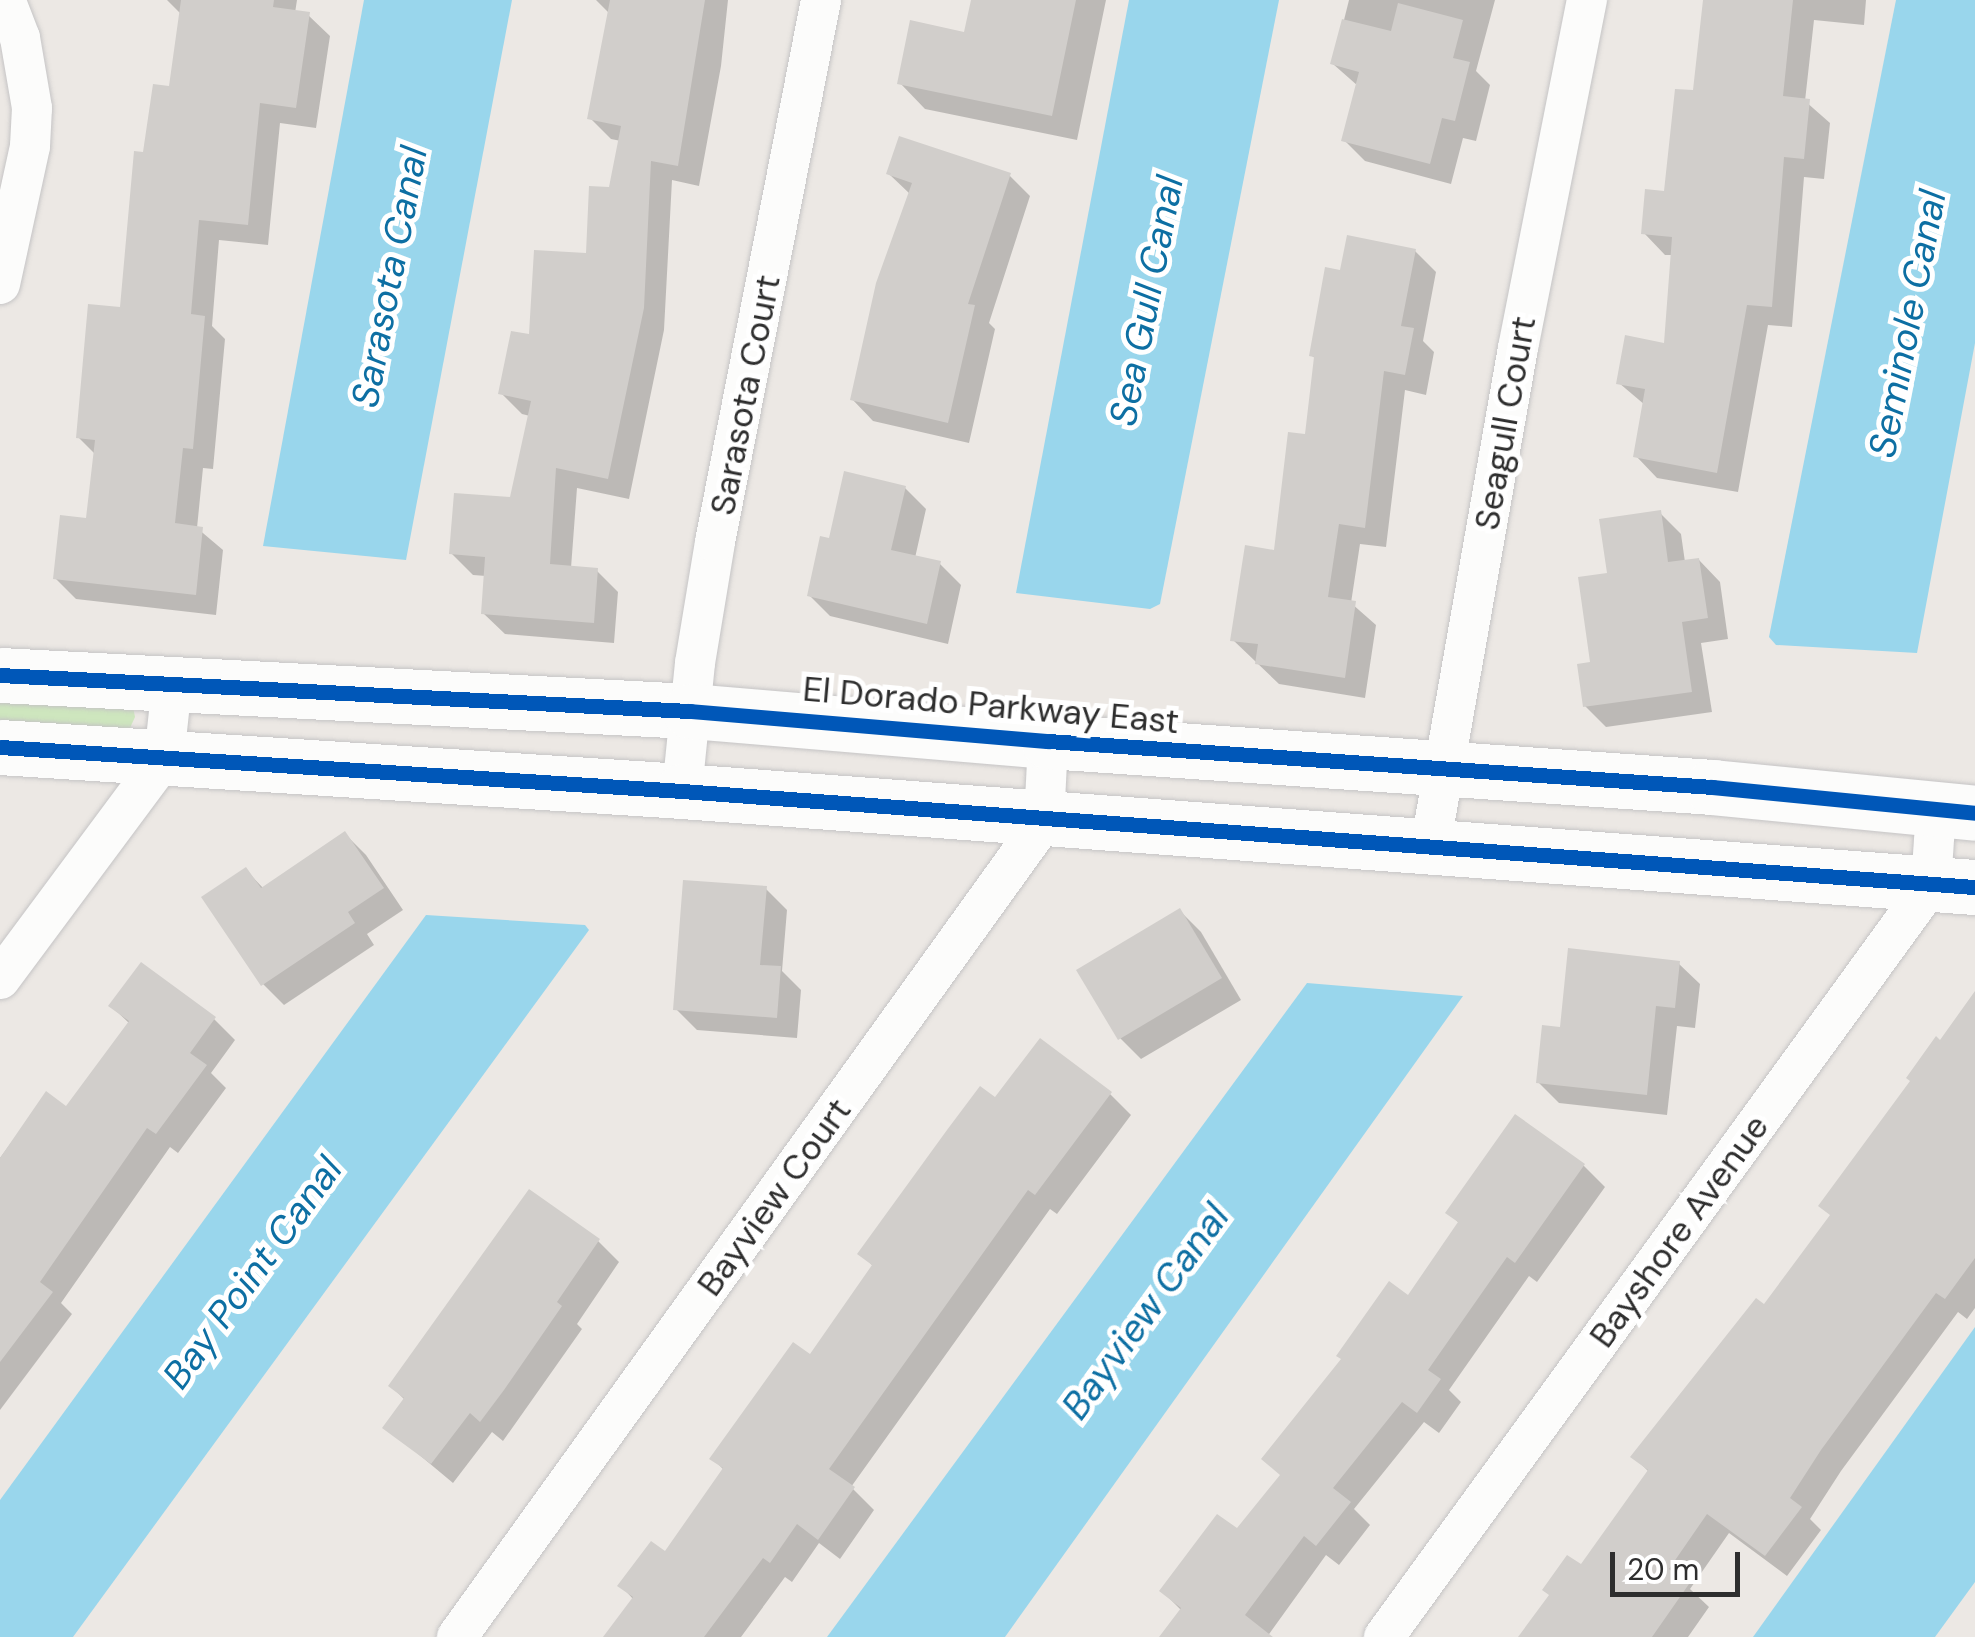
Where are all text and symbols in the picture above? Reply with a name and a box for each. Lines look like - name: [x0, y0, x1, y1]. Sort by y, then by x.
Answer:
- water label: Sarasota Canal: [342, 143, 438, 411]
- water label: Sea Gull Canal: [1100, 172, 1194, 430]
- water label: Seminole Canal: [1860, 186, 1956, 462]
- street label: Sarasota Court: [701, 271, 789, 519]
- street label: Seagull Court: [1466, 313, 1544, 533]
- street label: El Dorado Parkway East: [801, 668, 1181, 742]
- street label: Bayview Court: [688, 1090, 860, 1304]
- street label: Bayshore Avenue: [1581, 1107, 1777, 1355]
- water label: Bay Point Canal: [154, 1148, 352, 1398]
- water label: Bayview Canal: [1053, 1196, 1239, 1428]
- scale bar: [1615, 1532, 1745, 1594]
- text: 20 m: [1627, 1550, 1699, 1589]

